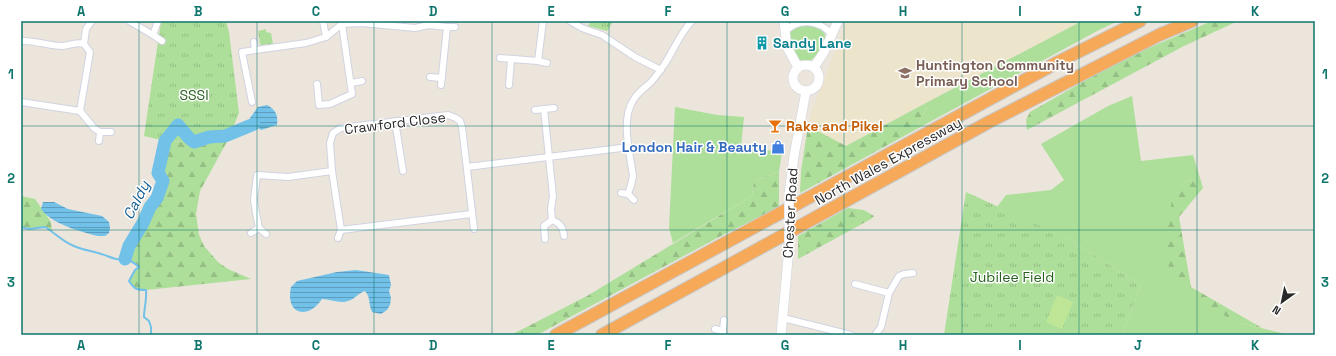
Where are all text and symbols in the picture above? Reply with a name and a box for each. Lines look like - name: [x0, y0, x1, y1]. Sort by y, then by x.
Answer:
- text: A: [77, 3, 86, 20]
- text: B: [194, 3, 203, 20]
- text: C: [312, 3, 320, 20]
- text: D: [429, 3, 438, 20]
- text: E: [547, 3, 555, 20]
- text: F: [665, 3, 672, 20]
- text: G: [781, 3, 789, 20]
- text: H: [899, 3, 907, 20]
- text: I: [1018, 3, 1022, 20]
- text: J: [1134, 3, 1142, 20]
- text: K: [1251, 3, 1260, 20]
- place label: Sandy Lane: [773, 34, 852, 52]
- building icon: Sandy Lane: [754, 35, 770, 51]
- place label: Huntington Community Primary School: [916, 56, 1074, 90]
- school or university icon: Huntington Community Primary School: [897, 65, 913, 81]
- text: 1: [8, 66, 14, 83]
- text: 1: [1322, 66, 1328, 83]
- park label: SSSI: [179, 86, 209, 104]
- street label: Crawford Close: [343, 108, 447, 138]
- street label: North Wales Expressway: [811, 113, 965, 209]
- place label: Rake and Pikel: [786, 117, 883, 135]
- bar icon: Rake and Pikel: [767, 118, 783, 134]
- place label: London Hair & Beauty: [622, 138, 767, 156]
- shop icon: London Hair & Beauty: [770, 139, 786, 155]
- street label: Chester Road: [779, 167, 801, 259]
- text: 2: [7, 170, 15, 187]
- text: 2: [1321, 170, 1329, 187]
- water label: Caldy: [118, 177, 154, 222]
- park label: Jubilee Field: [970, 268, 1054, 286]
- text: 3: [7, 274, 15, 291]
- text: 3: [1321, 274, 1329, 291]
- north arrow: [1262, 282, 1302, 322]
- text: N: [1270, 303, 1283, 318]
- text: A: [77, 337, 86, 354]
- text: B: [194, 337, 203, 354]
- text: C: [312, 337, 320, 354]
- text: D: [429, 337, 438, 354]
- text: E: [547, 337, 555, 354]
- text: F: [665, 337, 672, 354]
- text: G: [781, 337, 789, 354]
- text: H: [899, 337, 907, 354]
- text: I: [1018, 337, 1022, 354]
- text: J: [1134, 337, 1142, 354]
- text: K: [1251, 337, 1260, 354]

